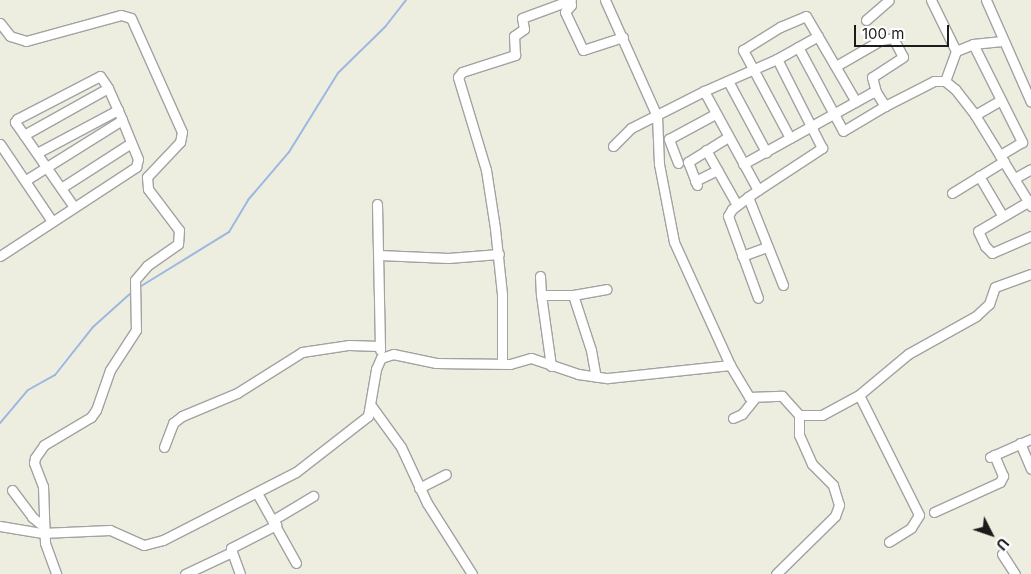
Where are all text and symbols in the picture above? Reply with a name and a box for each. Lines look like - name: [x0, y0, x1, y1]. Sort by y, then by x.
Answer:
- scale bar: [856, 15, 951, 47]
- text: 100 m: [862, 24, 904, 43]
- north arrow: [966, 509, 1016, 559]
- text: U: [993, 535, 1012, 554]

